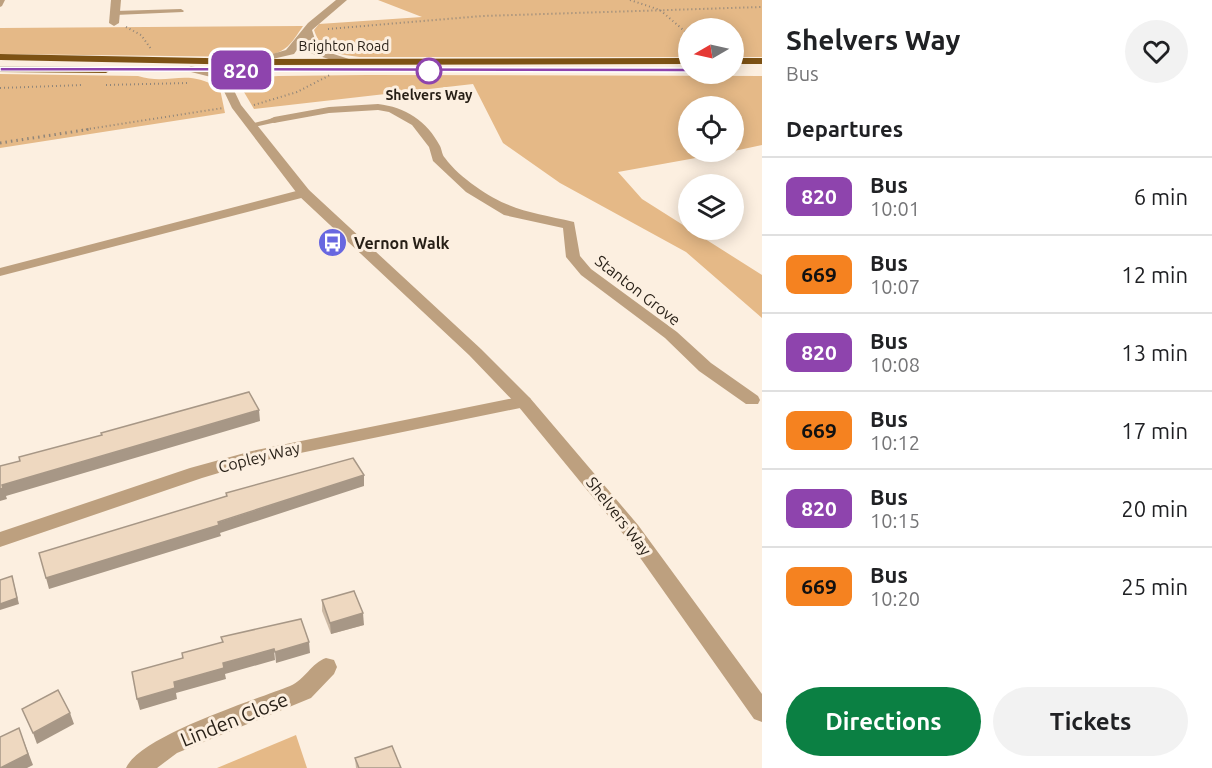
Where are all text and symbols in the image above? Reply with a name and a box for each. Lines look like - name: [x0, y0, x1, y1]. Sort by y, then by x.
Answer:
- north arrow: [678, 18, 744, 84]
- map controls: [678, 18, 744, 240]
- button: heart: [1125, 20, 1188, 83]
- text: Shelvers Way: [786, 24, 960, 55]
- street label: Brighton Road: [299, 38, 389, 54]
- line badge: 820: [206, 50, 276, 90]
- text: 820: [223, 58, 259, 82]
- marker: Shelvers Way: [416, 58, 442, 84]
- text: Bus: [786, 62, 819, 85]
- place label: Shelvers Way: [385, 87, 473, 103]
- button: locate: [678, 96, 744, 162]
- text: Departures: [786, 116, 903, 141]
- text: Bus: [870, 172, 908, 197]
- button: layers: [678, 174, 744, 240]
- text: 820: [801, 184, 837, 208]
- text: 6 min: [1134, 184, 1188, 209]
- text: 10:01: [870, 197, 920, 220]
- bus stop icon: Vernon Walk: [317, 227, 349, 259]
- place label: Vernon Walk: [354, 234, 450, 252]
- text: Bus: [870, 250, 908, 275]
- street label: Stanton Grove: [592, 251, 684, 329]
- text: 669: [801, 262, 837, 286]
- text: 12 min: [1121, 262, 1188, 287]
- text: 10:07: [870, 275, 920, 298]
- text: Bus: [870, 328, 908, 353]
- text: 820: [801, 340, 837, 364]
- text: 13 min: [1121, 340, 1188, 365]
- text: 10:08: [870, 353, 920, 376]
- text: Bus: [870, 406, 908, 431]
- text: 669: [801, 418, 837, 442]
- text: 17 min: [1121, 418, 1188, 443]
- text: 10:12: [870, 431, 920, 454]
- street label: Copley Way: [216, 438, 302, 476]
- street label: Shelvers Way: [583, 473, 655, 559]
- text: Bus: [870, 484, 908, 509]
- text: 820: [801, 496, 837, 520]
- text: 20 min: [1121, 496, 1188, 521]
- text: 10:15: [870, 509, 920, 532]
- text: Bus: [870, 562, 908, 587]
- text: 669: [801, 574, 837, 598]
- text: 25 min: [1121, 574, 1188, 599]
- text: 10:20: [870, 587, 920, 610]
- street label: Linden Close: [177, 687, 291, 751]
- button: Directions: [786, 687, 981, 756]
- button: Tickets: [993, 687, 1188, 756]

